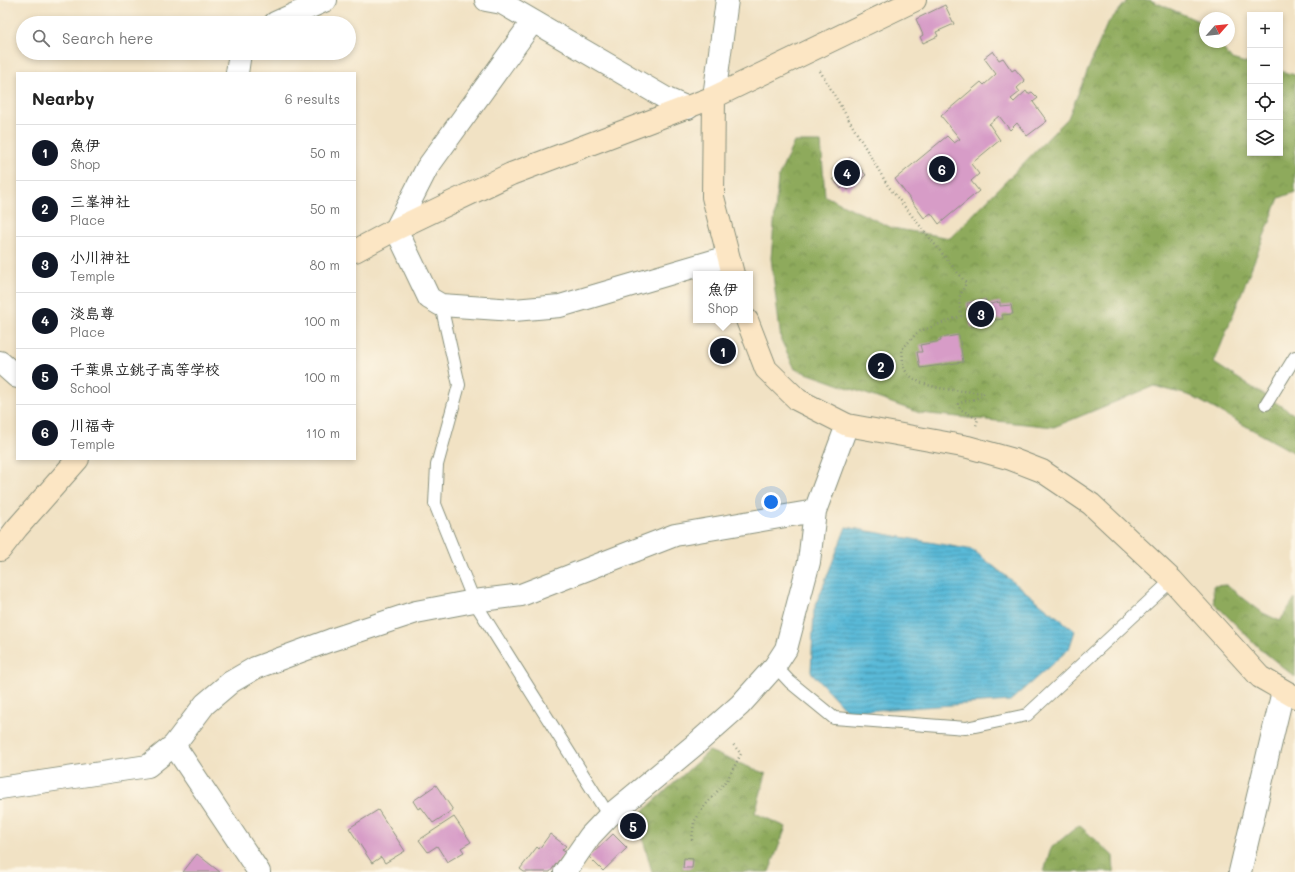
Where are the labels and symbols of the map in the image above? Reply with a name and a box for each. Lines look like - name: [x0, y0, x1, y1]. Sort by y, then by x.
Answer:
- north arrow: [1199, 12, 1235, 48]
- pin: 6: [929, 154, 955, 184]
- pin: 4: [834, 158, 860, 188]
- pin: 3: [968, 299, 994, 329]
- pin: 1: [710, 336, 736, 366]
- pin: 2: [868, 351, 894, 381]
- your location: [761, 492, 781, 512]
- pin: 5: [620, 811, 646, 841]

